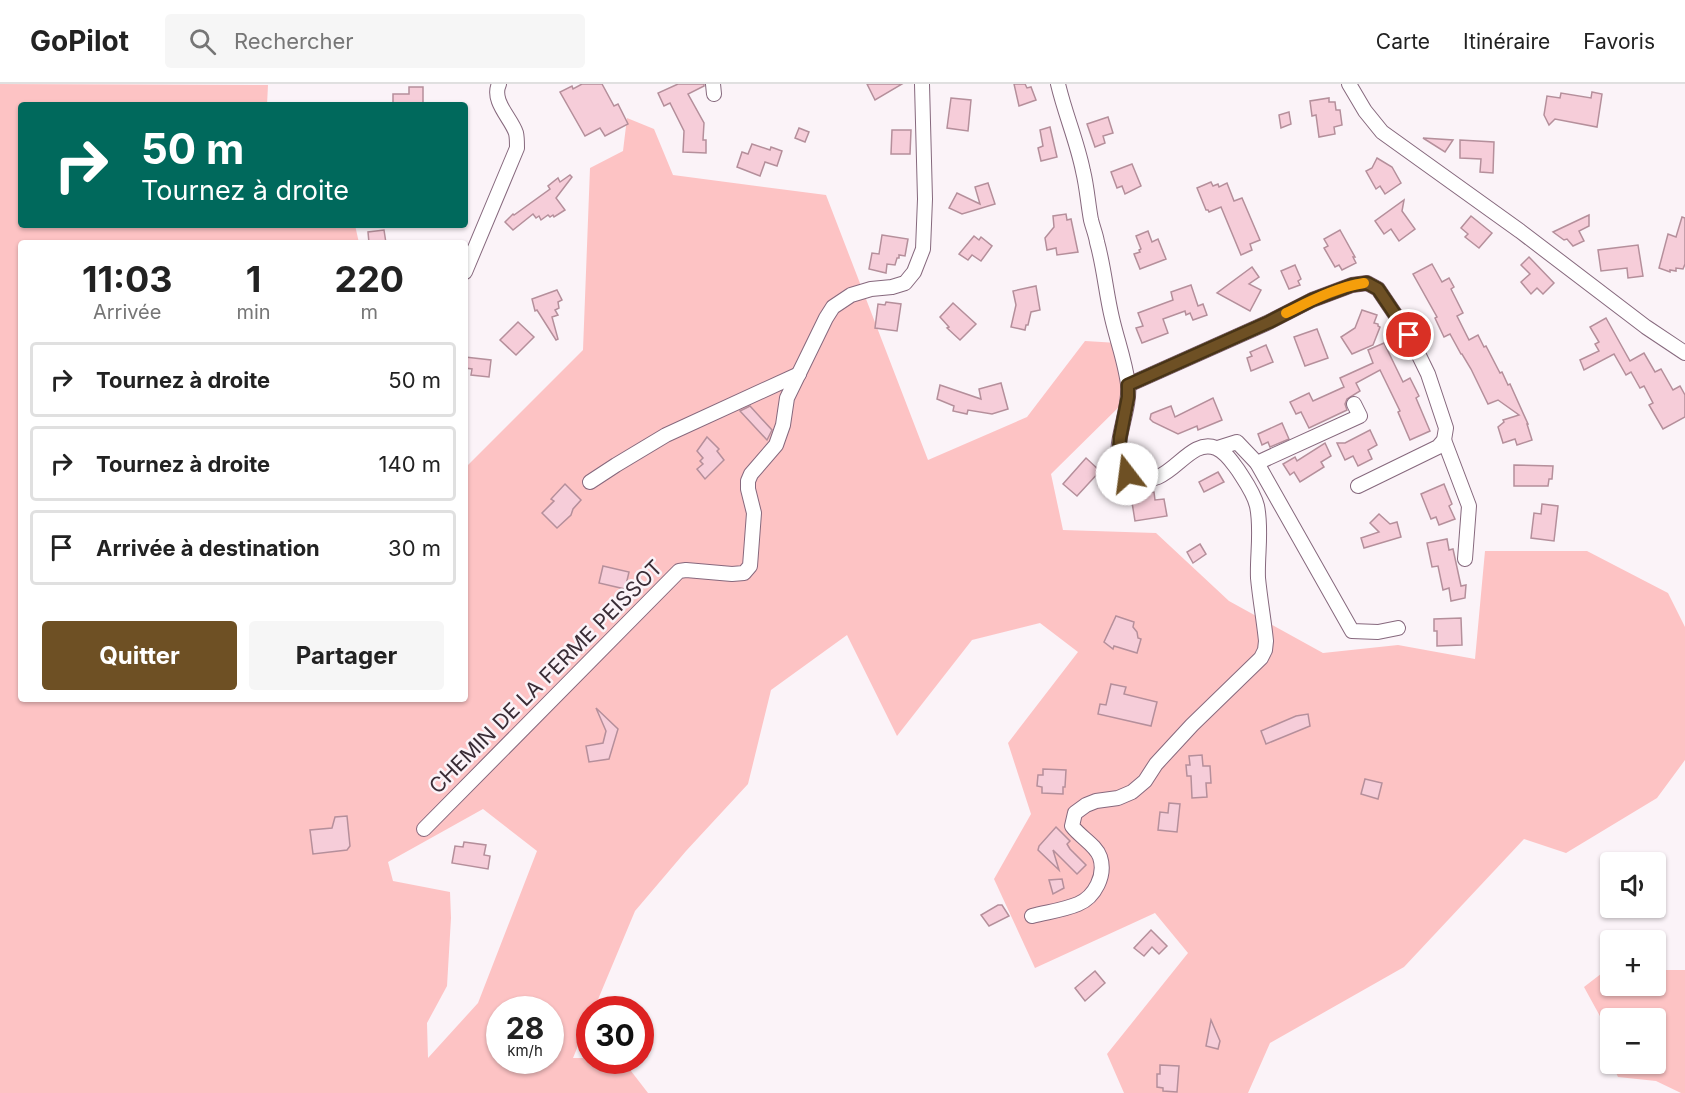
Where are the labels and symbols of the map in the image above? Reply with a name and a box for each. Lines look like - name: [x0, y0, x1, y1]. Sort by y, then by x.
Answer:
- pin: [1383, 309, 1434, 360]
- position arrow: [1095, 442, 1159, 506]
- street label: CHEMIN DE LA FERME PEISSOT: [424, 555, 667, 798]
- speed limit sign: 30: [576, 996, 654, 1074]

